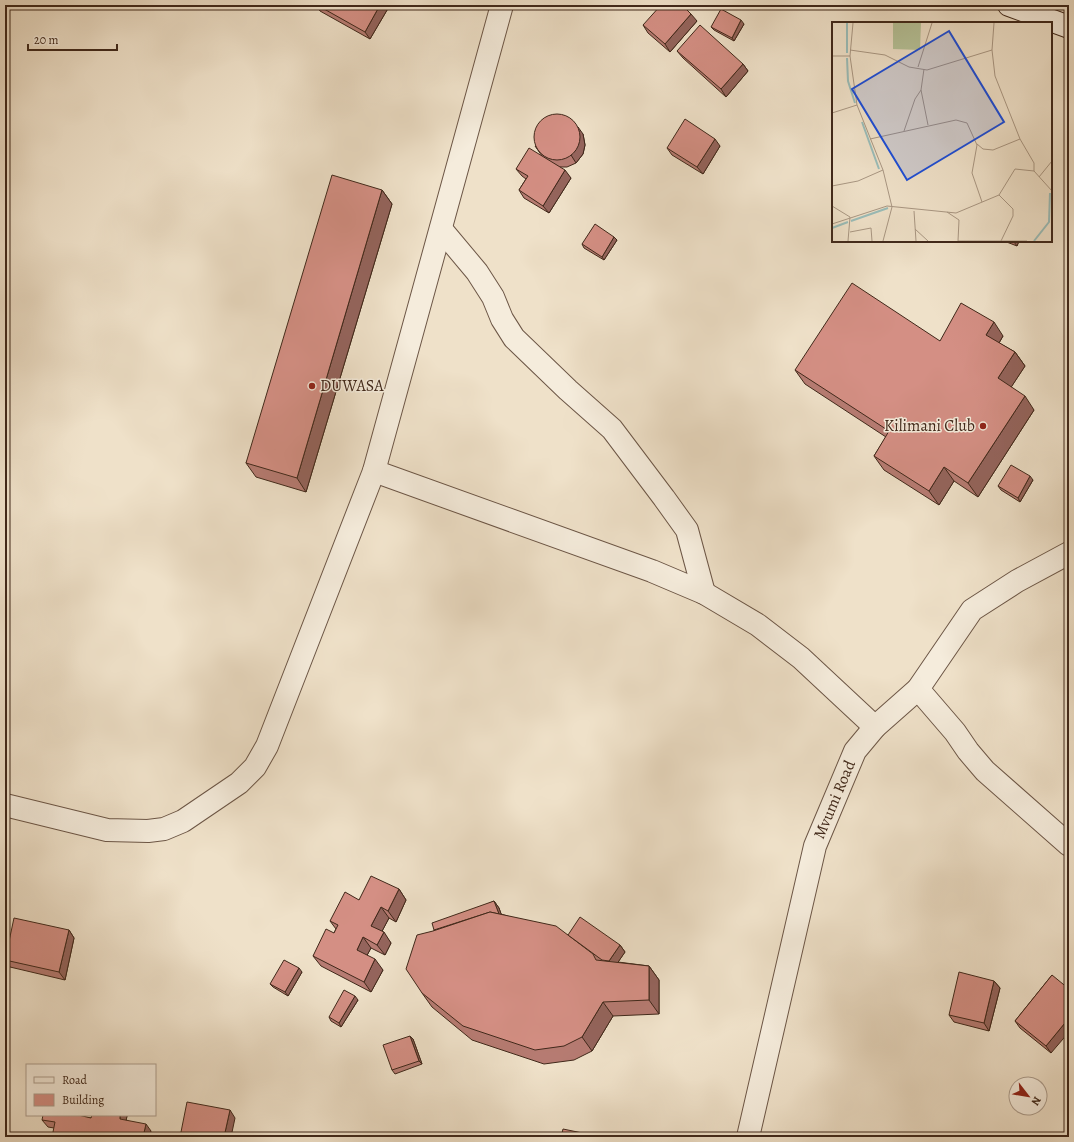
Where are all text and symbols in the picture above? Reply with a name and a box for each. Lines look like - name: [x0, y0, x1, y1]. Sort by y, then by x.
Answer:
- inset map: [832, 22, 1052, 242]
- scale bar: [28, 26, 117, 52]
- text: 20 m: [34, 32, 58, 48]
- place label: DUWASA: [320, 375, 384, 397]
- marker: DUWASA: [307, 381, 317, 391]
- place label: Kilimani Club: [884, 415, 975, 437]
- marker: Kilimani Club: [978, 421, 988, 431]
- street label: Mvumi Road: [808, 757, 861, 842]
- legend: [26, 1064, 156, 1116]
- text: Road: [62, 1072, 88, 1088]
- north arrow: [1008, 1076, 1048, 1116]
- text: Building: [62, 1092, 104, 1108]
- text: N: [1028, 1094, 1045, 1108]

